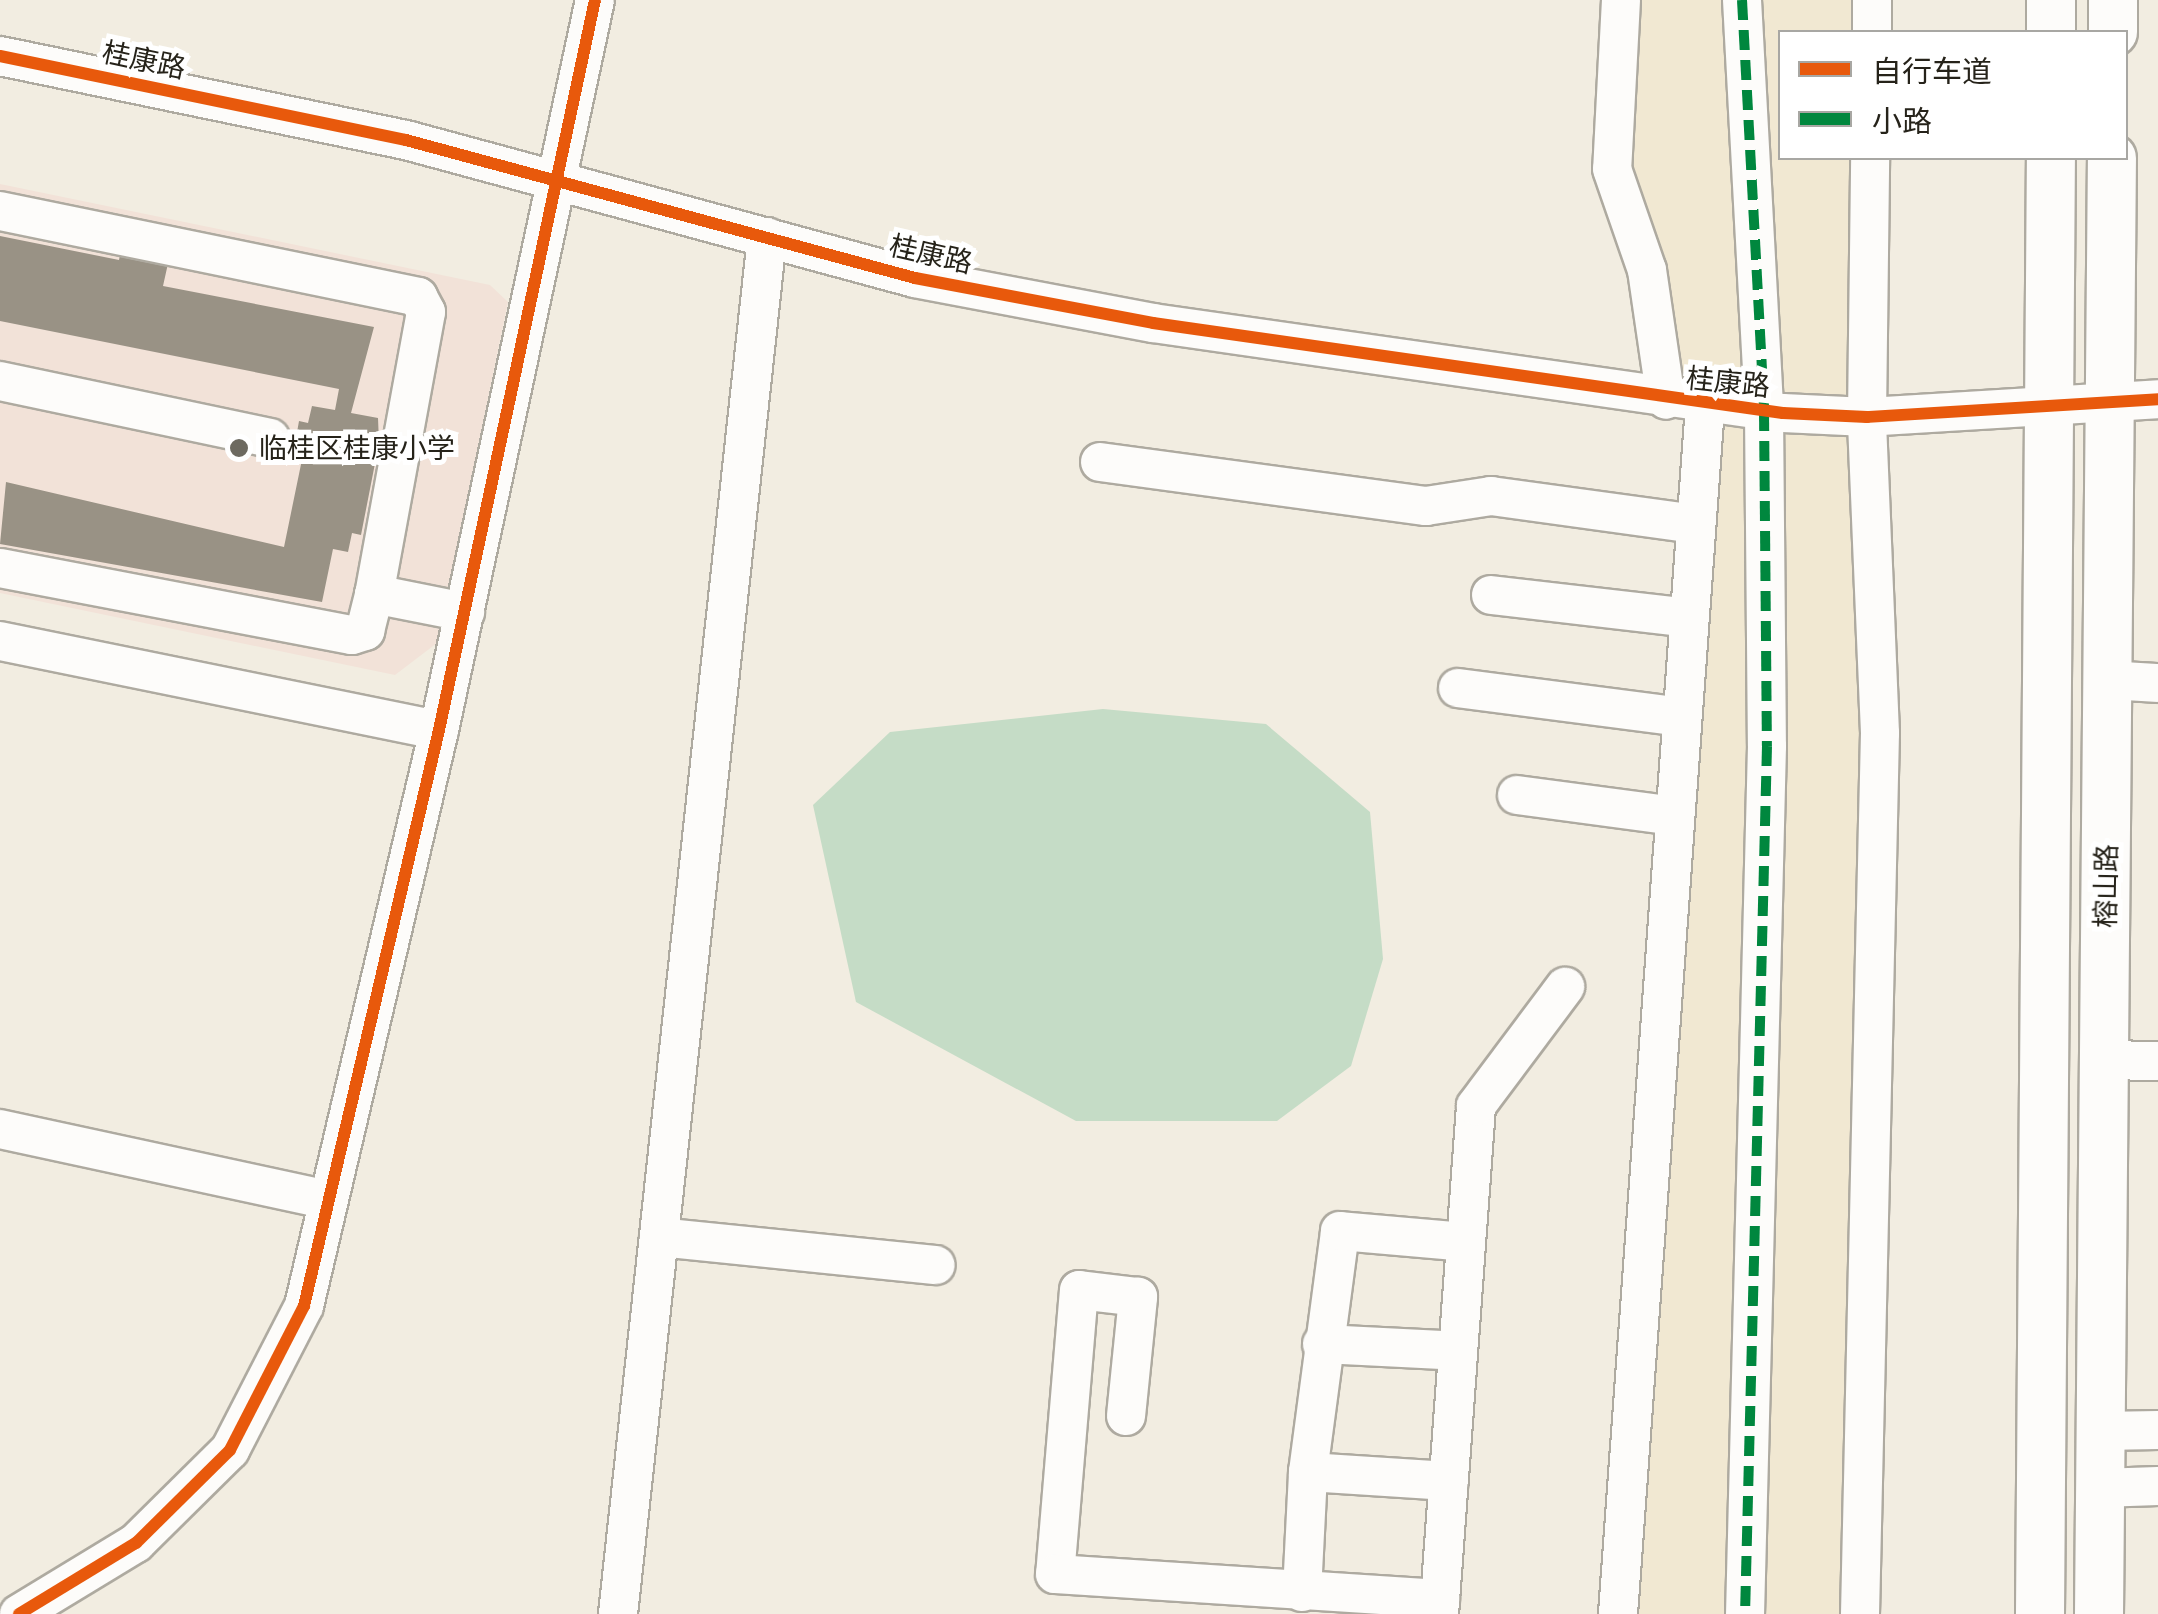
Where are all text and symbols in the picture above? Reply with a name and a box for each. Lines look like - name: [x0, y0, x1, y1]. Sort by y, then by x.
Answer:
- legend: [1778, 30, 2128, 160]
- street label: 桂康路: [99, 35, 189, 85]
- text: 自行车道: [1872, 52, 1992, 90]
- text: 小路: [1872, 102, 1932, 140]
- street label: 桂康路: [886, 228, 976, 280]
- street label: 桂康路: [1684, 361, 1772, 403]
- place label: 临桂区桂康小学: [259, 431, 455, 465]
- marker: 临桂区桂康小学: [228, 437, 250, 459]
- street label: 榕山路: [2088, 844, 2124, 928]

